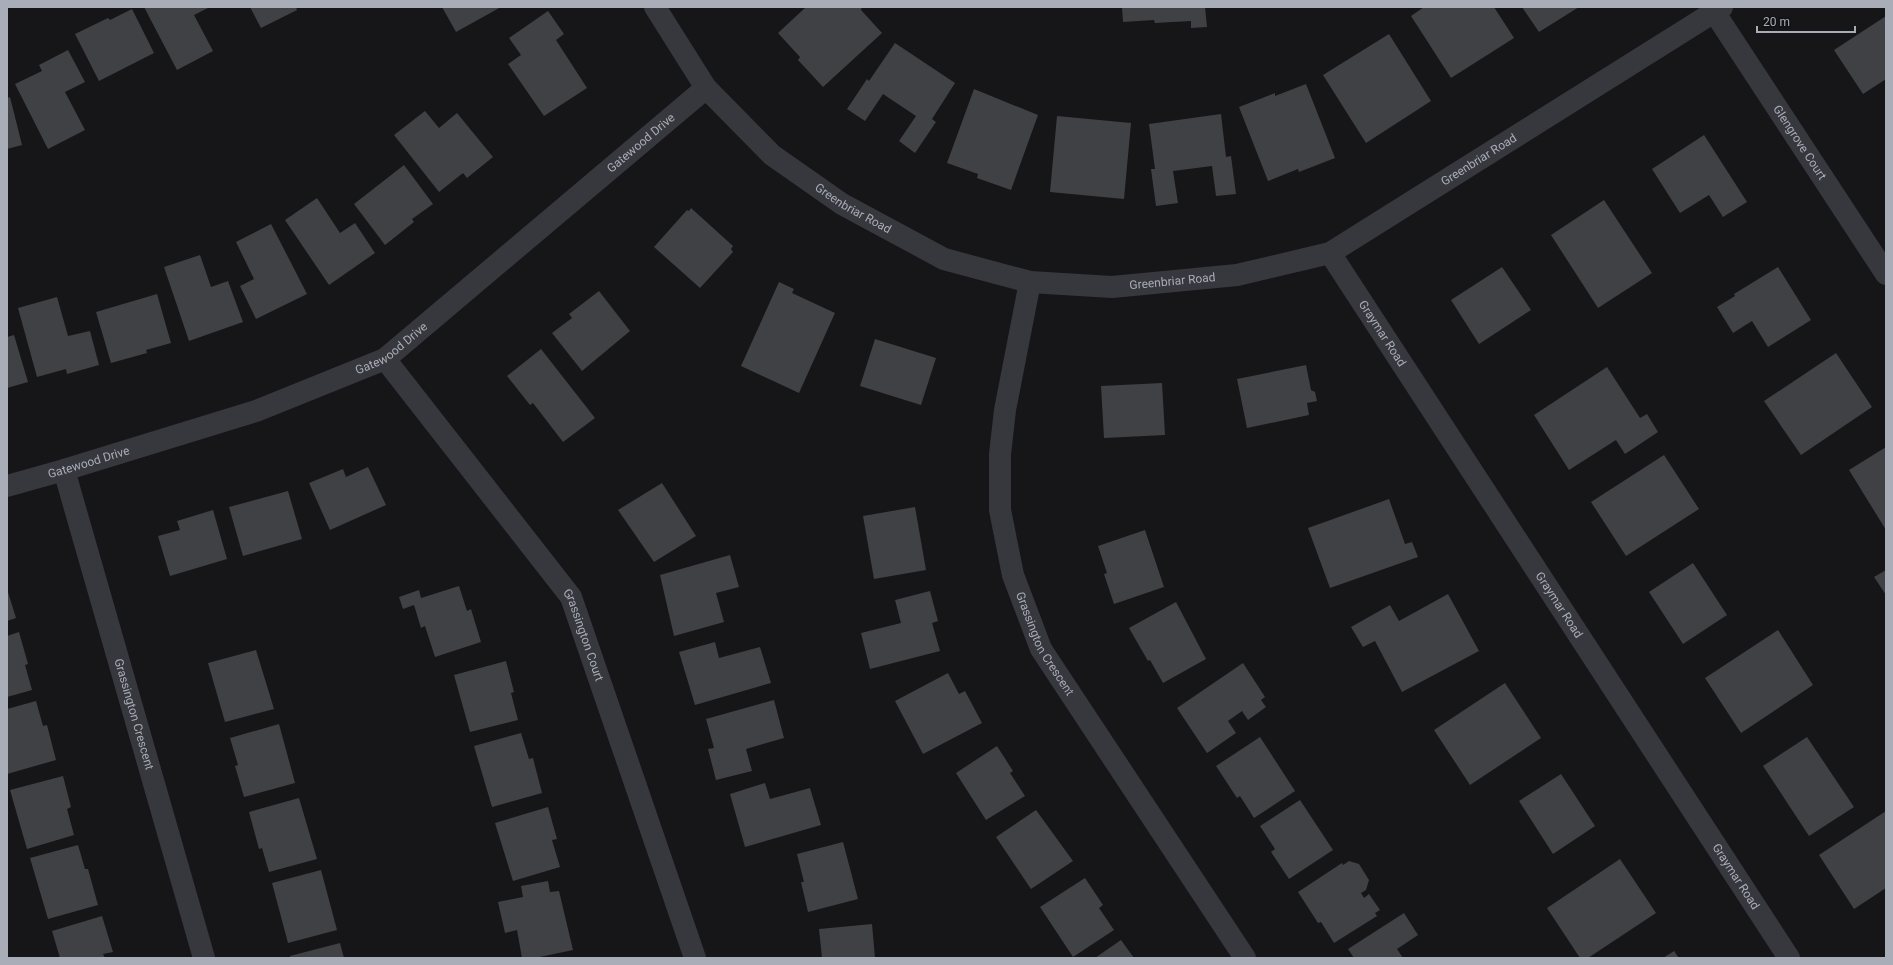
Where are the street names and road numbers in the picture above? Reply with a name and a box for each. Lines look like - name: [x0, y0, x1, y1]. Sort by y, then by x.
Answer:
- street label: Glengrove Court: [1770, 103, 1829, 182]
- street label: Gatewood Drive: [604, 110, 678, 176]
- street label: Greenbriar Road: [1438, 131, 1519, 189]
- street label: Greenbriar Road: [812, 180, 894, 236]
- street label: Greenbriar Road: [1129, 270, 1216, 292]
- street label: Graymar Road: [1356, 298, 1409, 369]
- street label: Gatewood Drive: [353, 319, 430, 377]
- street label: Gatewood Drive: [46, 443, 131, 481]
- street label: Graymar Road: [1533, 569, 1586, 641]
- street label: Grassington Court: [560, 586, 606, 683]
- street label: Grassington Crescent: [1013, 590, 1077, 698]
- street label: Grassington Crescent: [111, 657, 157, 771]
- street label: Graymar Road: [1709, 841, 1762, 912]

